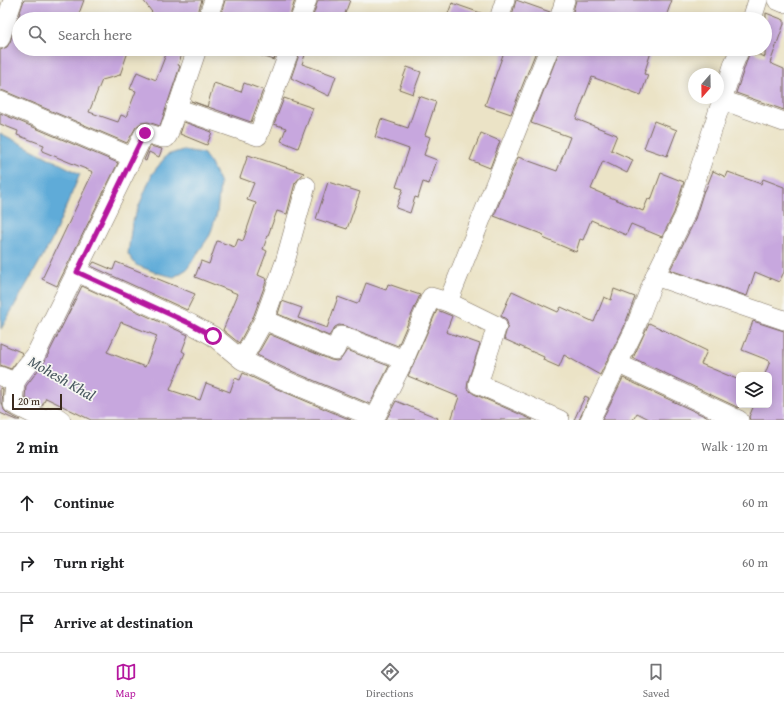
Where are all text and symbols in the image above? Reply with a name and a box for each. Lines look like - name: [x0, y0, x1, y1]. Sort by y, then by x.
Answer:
- search box: [12, 12, 772, 56]
- icon: search: [26, 23, 48, 45]
- text: Search here: [58, 24, 132, 45]
- north arrow: [688, 68, 724, 104]
- route end: [136, 124, 154, 142]
- route start: [204, 327, 222, 345]
- water label: Mohesh Khal: [25, 350, 99, 406]
- map controls: [736, 372, 772, 408]
- button: layers: [736, 372, 772, 408]
- scale bar: [12, 392, 62, 411]
- text: 20 m: [18, 393, 40, 409]
- text: 2 min: [16, 434, 58, 459]
- text: Walk · 120 m: [701, 437, 768, 456]
- icon: ahead: [16, 492, 38, 514]
- text: Continue: [54, 492, 115, 513]
- text: 60 m: [742, 493, 768, 512]
- icon: right: [16, 552, 38, 574]
- text: Turn right: [54, 552, 125, 573]
- text: 60 m: [742, 553, 768, 572]
- icon: arrive: [16, 612, 38, 634]
- text: Arrive at destination: [54, 612, 193, 633]
- tab: Map: [115, 661, 137, 701]
- tab: Directions: [366, 661, 413, 701]
- tab: Saved: [643, 661, 669, 701]

